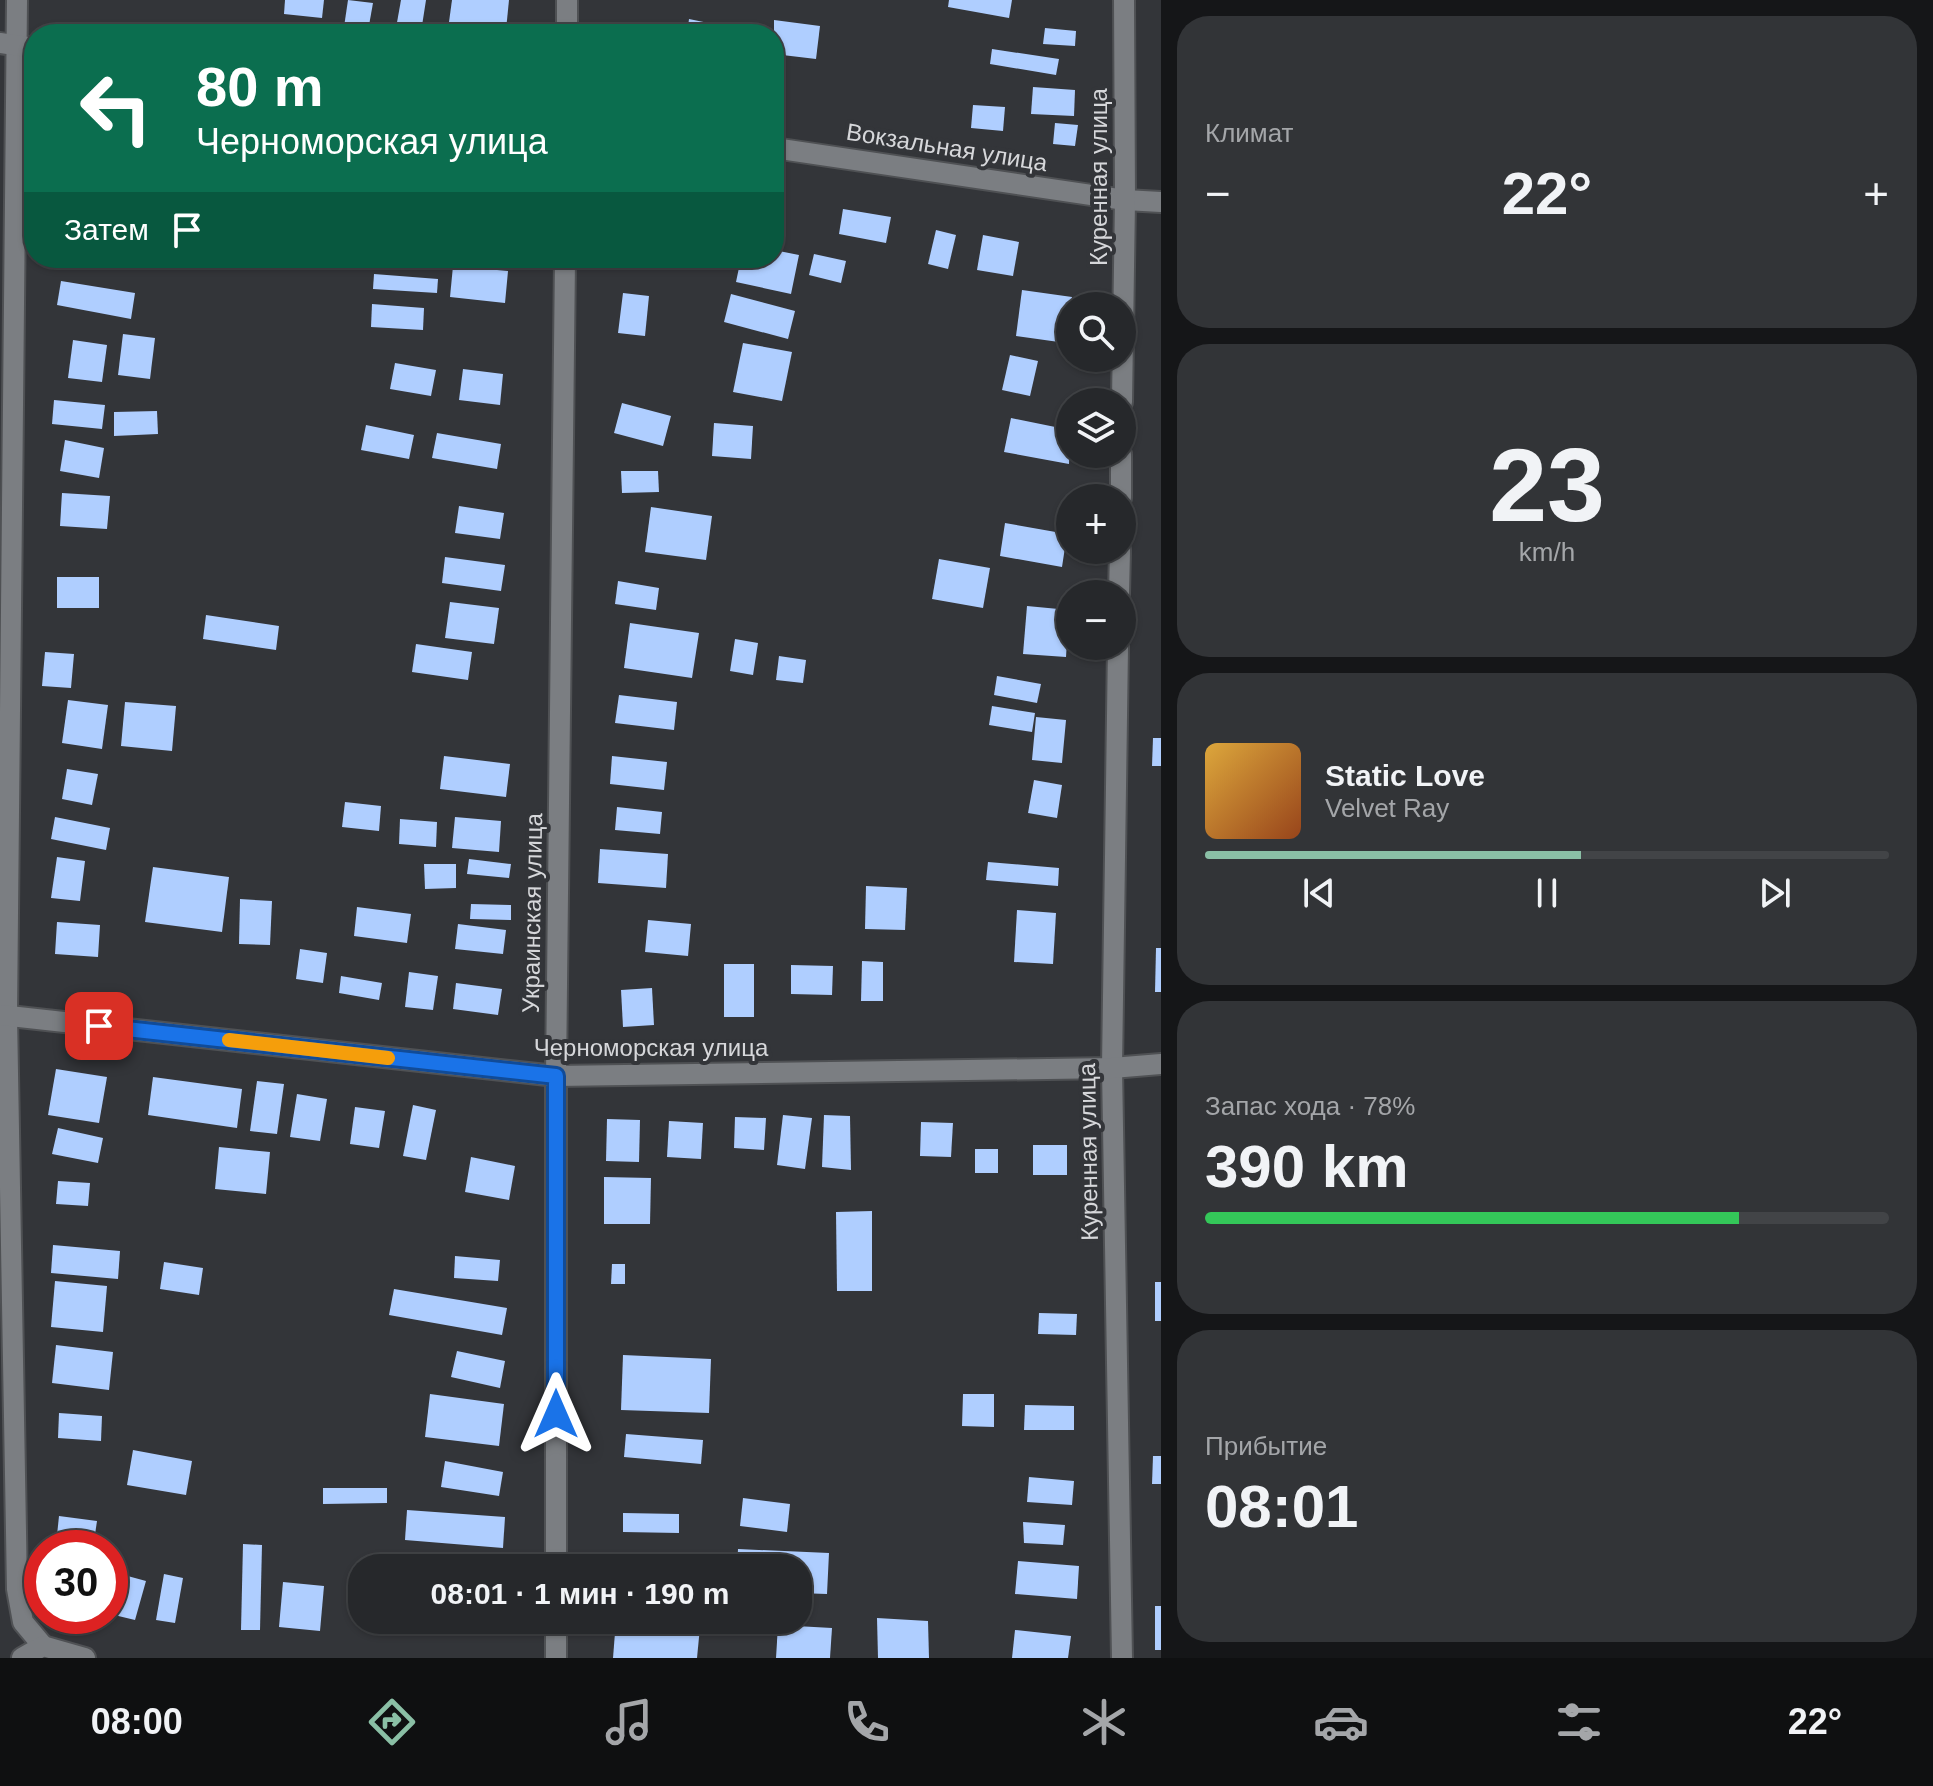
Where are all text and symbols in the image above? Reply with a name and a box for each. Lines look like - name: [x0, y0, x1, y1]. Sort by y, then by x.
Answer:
- text: 80 m: [196, 55, 324, 118]
- icon: left: [64, 56, 168, 160]
- street label: Куренная улица: [1085, 87, 1112, 266]
- street label: Вокзальная улица: [845, 118, 1050, 176]
- text: Климат: [1205, 118, 1294, 148]
- text: Черноморская улица: [196, 121, 548, 162]
- text: 22°: [1502, 160, 1592, 227]
- text: −: [1205, 169, 1231, 218]
- text: +: [1863, 169, 1889, 218]
- icon: arrive: [165, 208, 209, 252]
- text: Затем: [64, 213, 149, 246]
- map controls: [1056, 292, 1136, 660]
- button: search: [1056, 292, 1136, 372]
- button: layers: [1056, 388, 1136, 468]
- text: 23: [1489, 427, 1605, 543]
- button: +: [1056, 484, 1136, 564]
- text: km/h: [1519, 537, 1575, 567]
- button: −: [1056, 580, 1136, 660]
- text: Static Love: [1325, 759, 1485, 792]
- text: Velvet Ray: [1325, 793, 1449, 823]
- street label: Украинская улица: [517, 812, 547, 1013]
- icon: previous: [1297, 871, 1341, 915]
- icon: pause: [1525, 871, 1569, 915]
- icon: next: [1753, 871, 1797, 915]
- pin: [65, 992, 133, 1060]
- icon: arrive: [77, 1004, 121, 1048]
- street label: Черноморская улица: [534, 1034, 769, 1061]
- street label: Куренная улица: [1073, 1062, 1103, 1241]
- text: Запас хода · 78%: [1205, 1091, 1415, 1121]
- text: 390 km: [1205, 1133, 1409, 1200]
- position arrow: [514, 1372, 598, 1456]
- text: Прибытие: [1205, 1431, 1327, 1461]
- text: 08:01: [1205, 1473, 1358, 1540]
- speed limit sign: 30: [24, 1530, 128, 1634]
- text: 08:01 · 1 мин · 190 m: [431, 1577, 729, 1610]
- icon: directions: [364, 1694, 420, 1750]
- icon: music: [601, 1694, 657, 1750]
- icon: phone: [839, 1694, 895, 1750]
- icon: climate: [1076, 1694, 1132, 1750]
- icon: car: [1313, 1694, 1369, 1750]
- icon: filters: [1551, 1694, 1607, 1750]
- text: 08:00: [91, 1701, 183, 1742]
- text: 22°: [1788, 1701, 1842, 1742]

